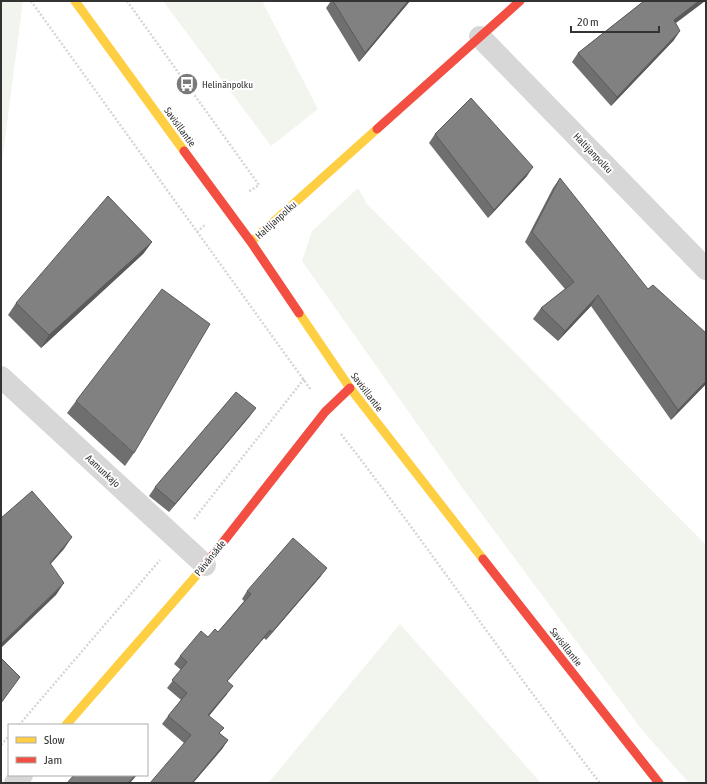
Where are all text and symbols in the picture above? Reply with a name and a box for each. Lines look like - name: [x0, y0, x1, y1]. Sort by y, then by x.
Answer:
- scale bar: [571, 8, 659, 34]
- text: 20 m: [577, 15, 599, 29]
- bus stop icon: Helinänpolku: [174, 71, 200, 97]
- place label: Helinänpolku: [202, 79, 253, 90]
- street label: Savisillantie: [162, 105, 198, 149]
- street label: Haltijanpolku: [571, 131, 615, 175]
- street label: Haltijanpolku: [253, 199, 299, 241]
- street label: Savisillantie: [349, 370, 385, 414]
- street label: Aamunkajo: [84, 452, 123, 490]
- street label: Päivänsäde: [192, 538, 228, 578]
- street label: Savisillantie: [548, 626, 585, 669]
- legend: [8, 724, 148, 776]
- text: Slow: [44, 733, 65, 747]
- text: Jam: [44, 753, 62, 767]

